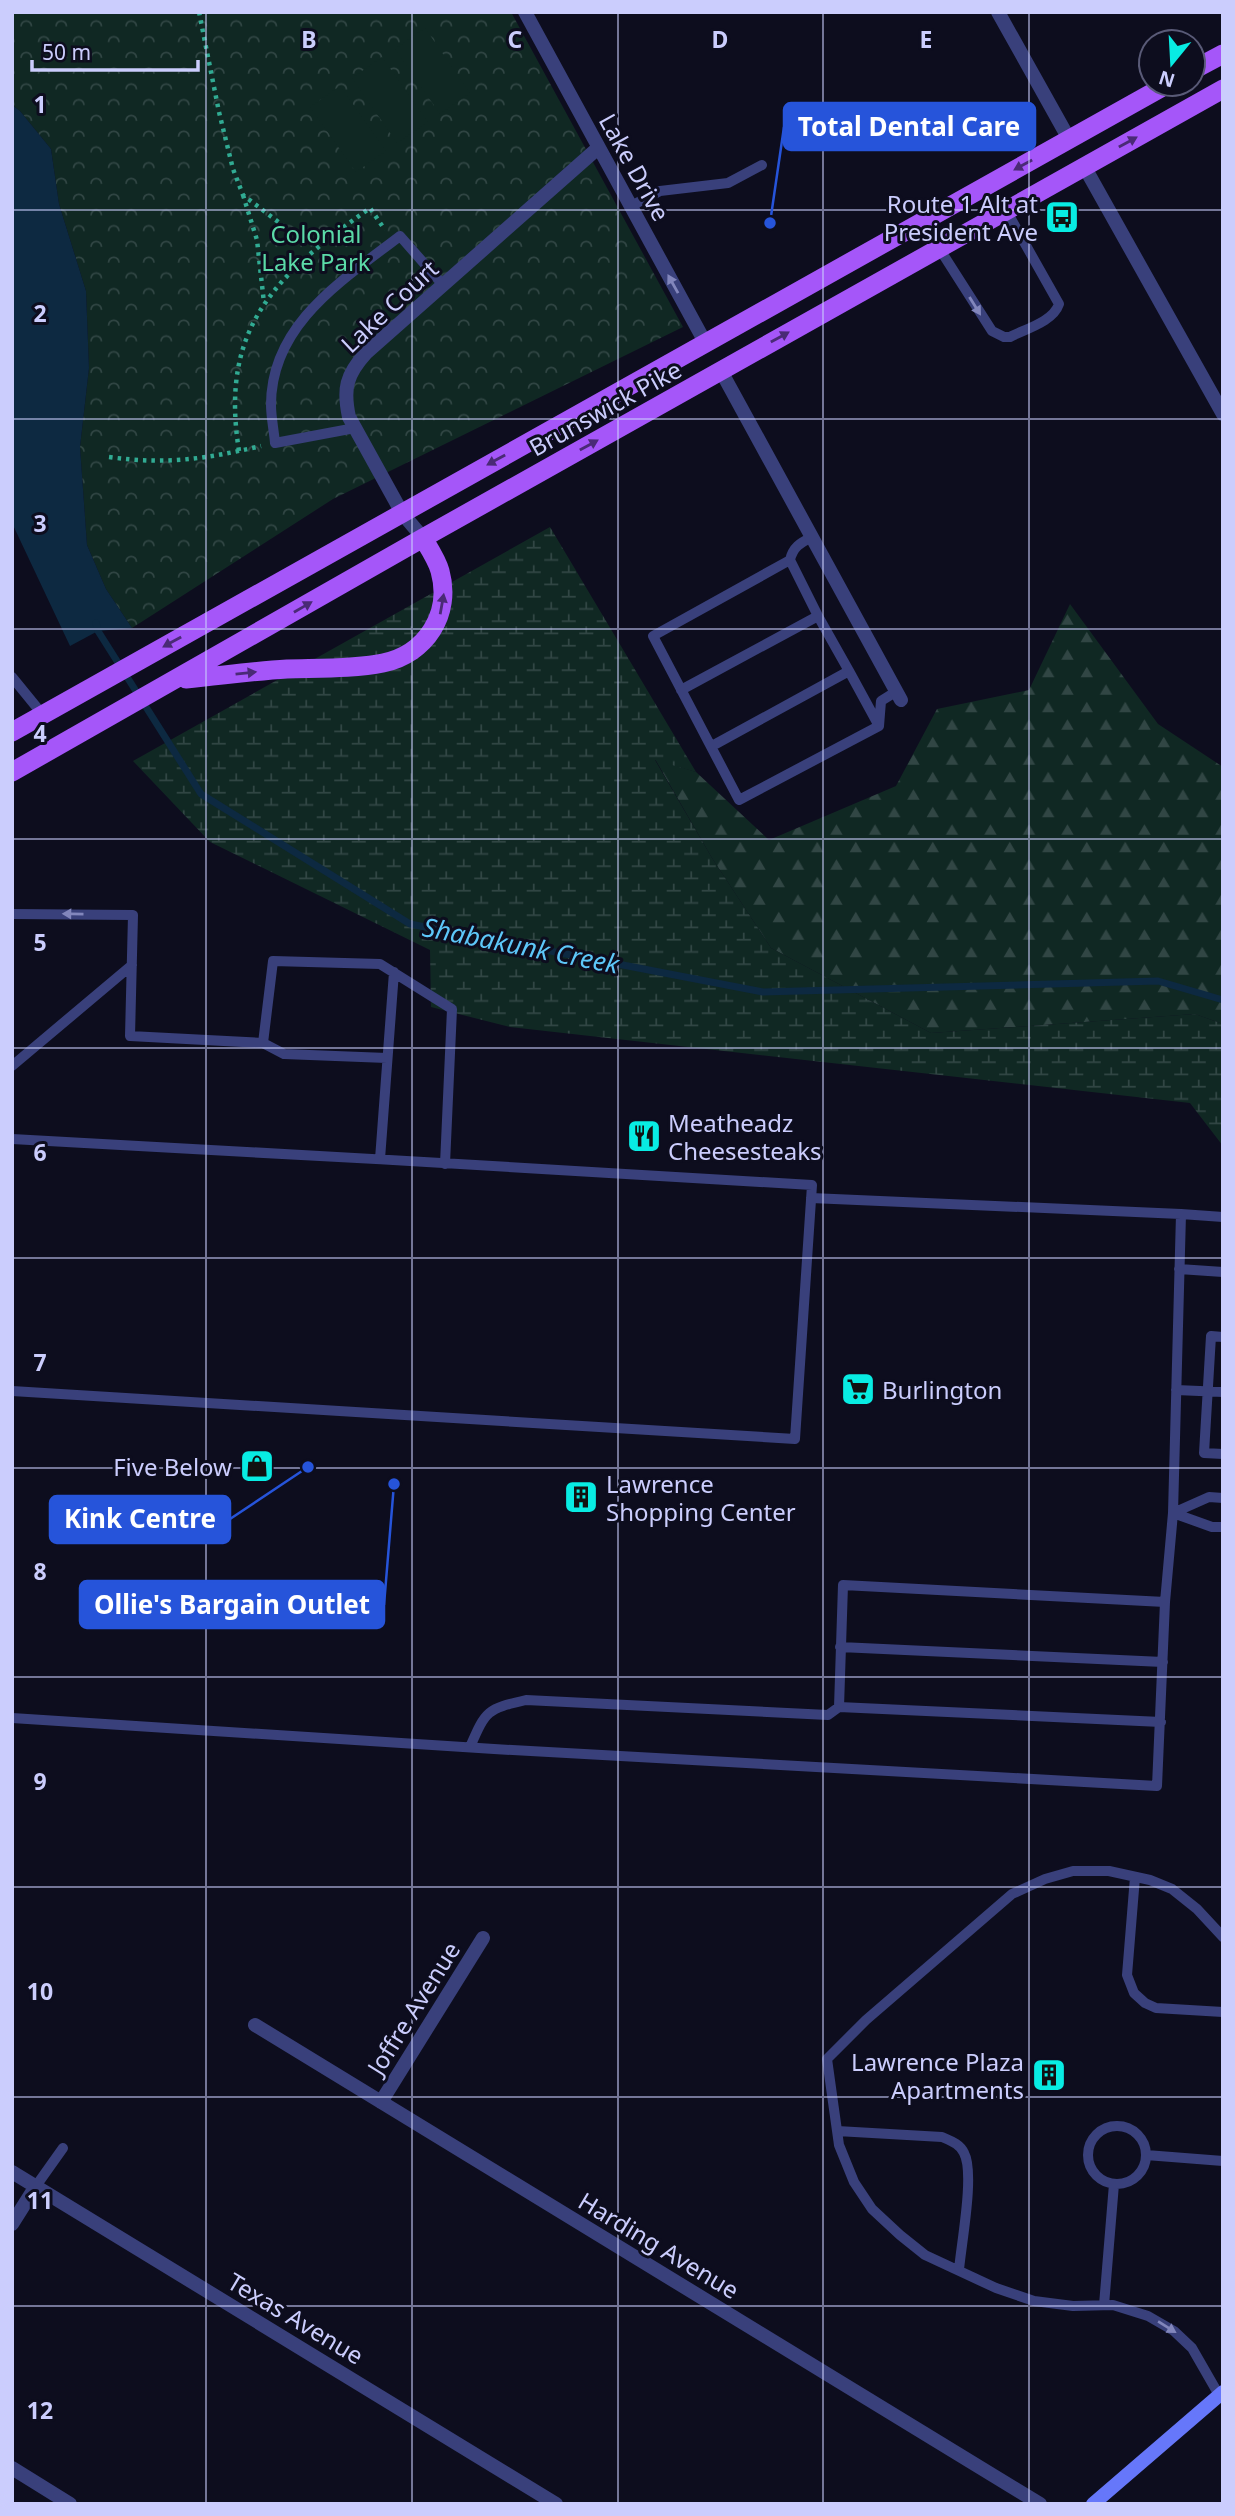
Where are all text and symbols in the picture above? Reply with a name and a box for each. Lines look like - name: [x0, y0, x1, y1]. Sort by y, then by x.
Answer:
- text: B: [301, 23, 317, 55]
- text: C: [508, 23, 523, 55]
- text: D: [712, 23, 728, 55]
- text: E: [920, 23, 932, 55]
- scale bar: [32, 28, 198, 72]
- north arrow: [1137, 28, 1207, 98]
- text: 50 m: [42, 38, 91, 66]
- text: N: [1155, 64, 1178, 94]
- text: 1: [33, 88, 47, 120]
- callout: Total Dental Care: [784, 103, 1035, 150]
- street label: Lake Drive: [592, 107, 678, 227]
- text: Total Dental Care: [798, 108, 1020, 144]
- one-way arrow: [1118, 136, 1138, 148]
- one-way arrow: [1013, 159, 1033, 171]
- place label: Route 1 Alt at President Ave: [884, 187, 1038, 248]
- bus stop icon: Route 1 Alt at President Ave: [1043, 198, 1081, 236]
- park label: Colonial Lake Park: [261, 217, 371, 278]
- street label: Lake Court: [333, 252, 445, 360]
- one-way arrow: [667, 274, 679, 294]
- one-way arrow: [969, 296, 982, 315]
- text: 2: [33, 297, 47, 329]
- one-way arrow: [770, 331, 790, 343]
- street label: Brunswick Pike: [523, 353, 687, 463]
- one-way arrow: [579, 439, 599, 451]
- one-way arrow: [486, 454, 506, 466]
- text: 3: [33, 507, 47, 539]
- one-way arrow: [436, 593, 447, 615]
- one-way arrow: [293, 601, 313, 613]
- one-way arrow: [162, 636, 181, 648]
- one-way arrow: [235, 667, 257, 678]
- text: 4: [33, 717, 47, 749]
- one-way arrow: [62, 908, 84, 920]
- water label: Shabakunk Creek: [420, 908, 623, 982]
- text: 5: [33, 926, 47, 958]
- place label: Meatheadz Cheesesteaks: [668, 1106, 822, 1167]
- restaurant icon: Meatheadz Cheesesteaks: [625, 1117, 663, 1155]
- text: 6: [33, 1136, 47, 1168]
- text: 7: [33, 1346, 47, 1378]
- supermarket icon: Burlington: [839, 1370, 877, 1408]
- place label: Burlington: [882, 1373, 1002, 1406]
- shop icon: Five Below: [238, 1447, 276, 1485]
- place label: Five Below: [113, 1450, 232, 1483]
- place label: Lawrence Shopping Center: [606, 1467, 796, 1528]
- building icon: Lawrence Shopping Center: [562, 1478, 600, 1516]
- callout: Kink Centre: [50, 1496, 230, 1543]
- text: Kink Centre: [64, 1500, 216, 1536]
- text: 8: [33, 1555, 47, 1587]
- callout: Ollie's Bargain Outlet: [80, 1581, 384, 1628]
- text: Ollie's Bargain Outlet: [94, 1586, 370, 1622]
- text: 9: [33, 1765, 47, 1797]
- street label: Joffre Avenue: [358, 1935, 467, 2082]
- text: 10: [27, 1975, 53, 2007]
- place label: Lawrence Plaza Apartments: [851, 2045, 1024, 2106]
- building icon: Lawrence Plaza Apartments: [1030, 2056, 1068, 2094]
- text: 11: [27, 2184, 53, 2216]
- street label: Harding Avenue: [573, 2184, 745, 2306]
- street label: Texas Avenue: [222, 2264, 370, 2372]
- one-way arrow: [1157, 2321, 1177, 2334]
- text: 12: [27, 2394, 53, 2426]

